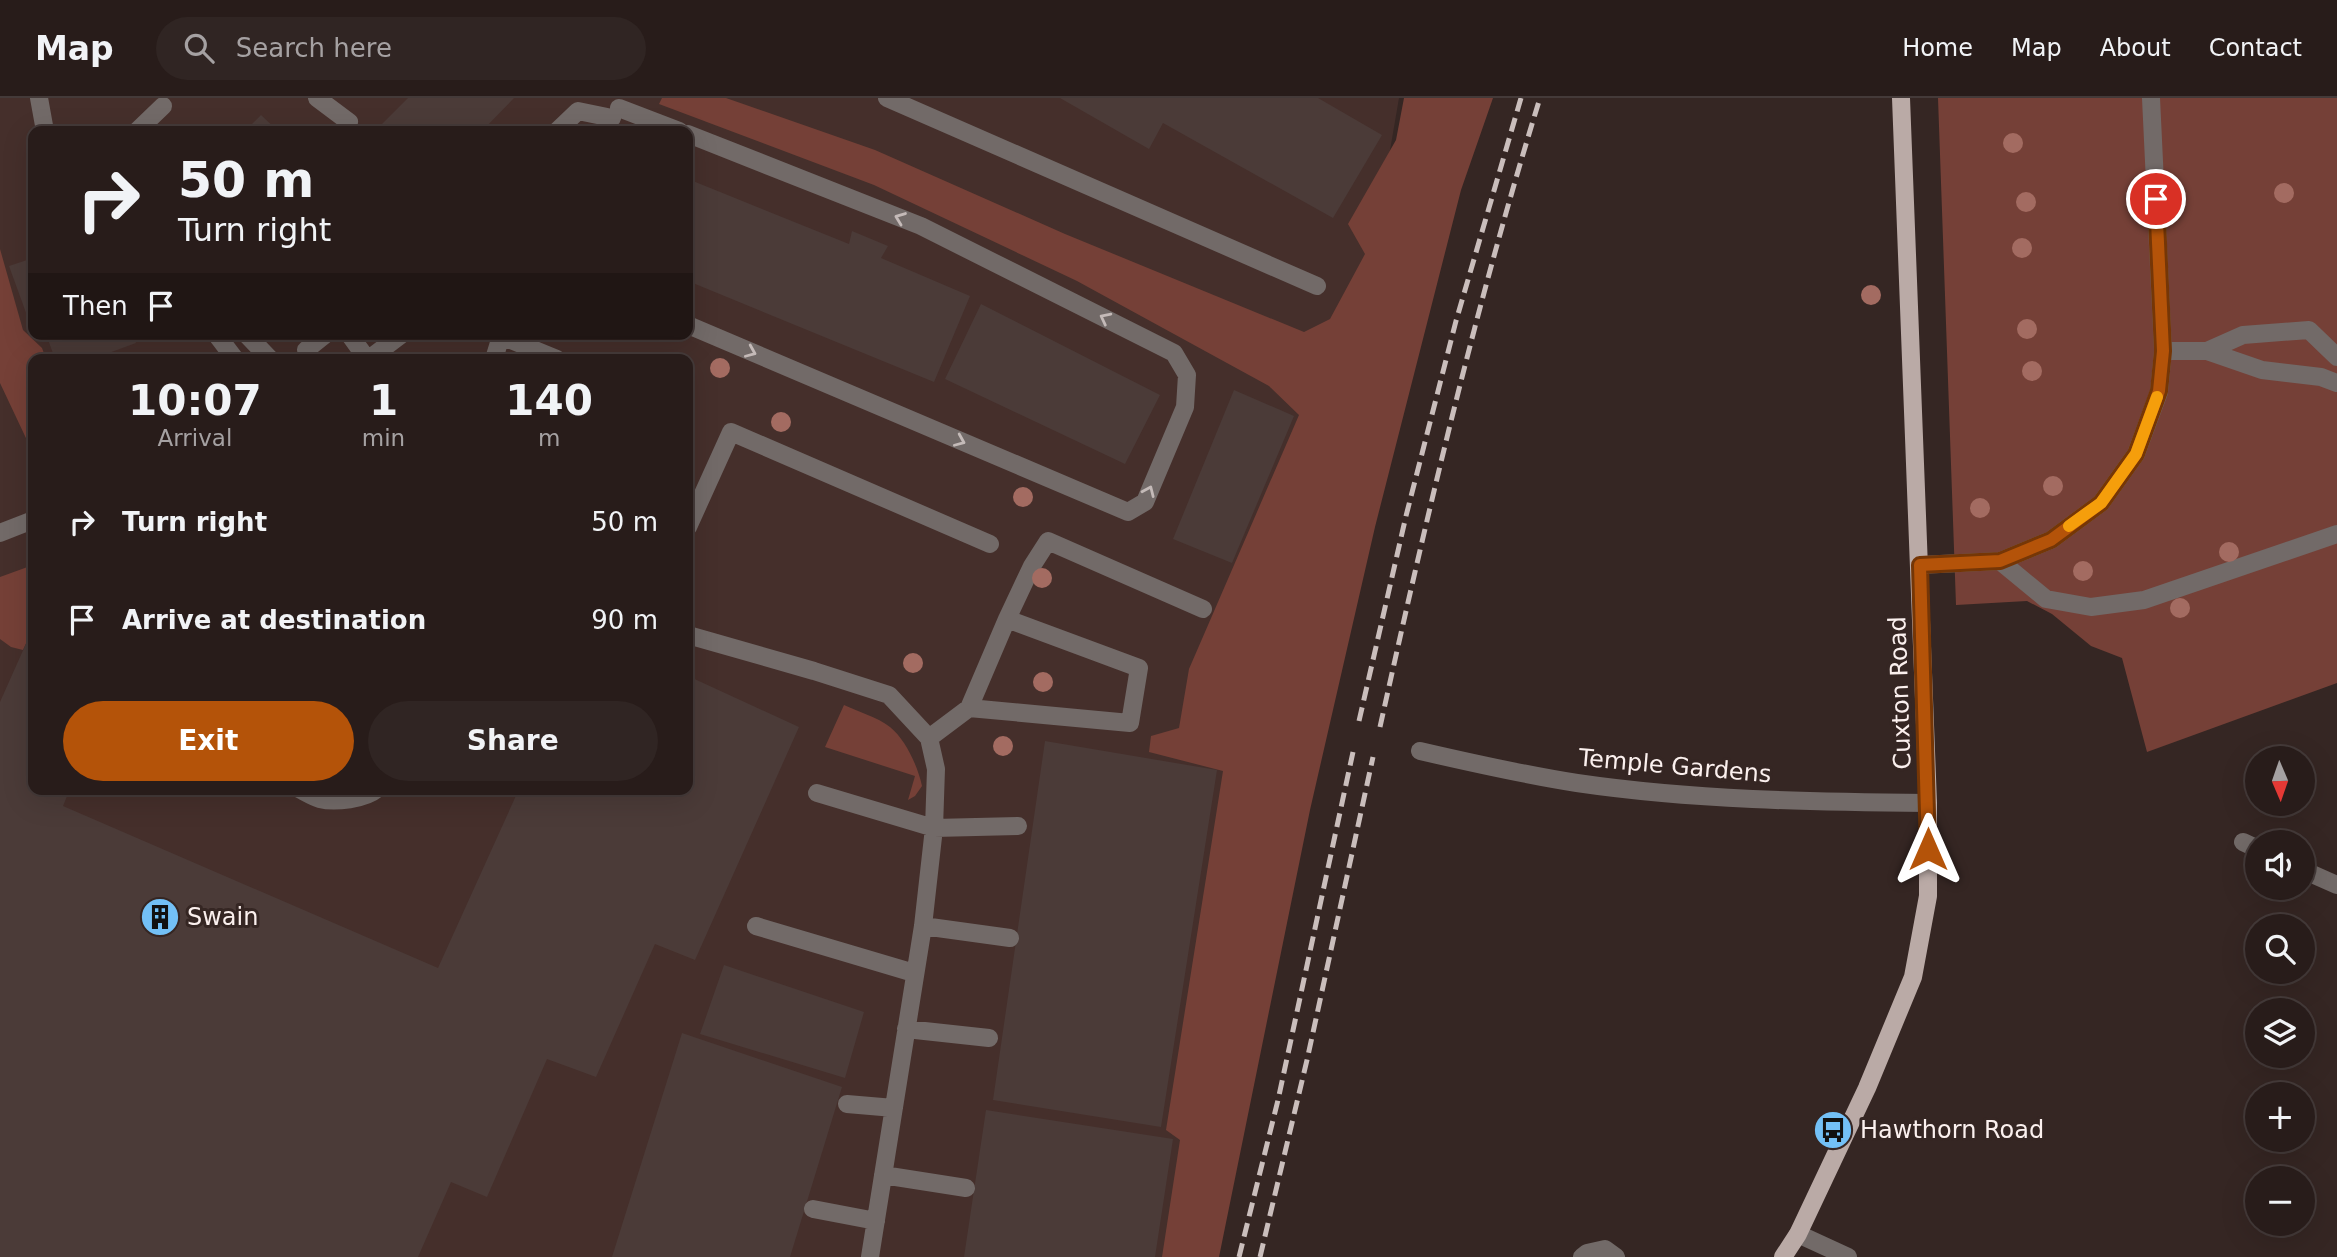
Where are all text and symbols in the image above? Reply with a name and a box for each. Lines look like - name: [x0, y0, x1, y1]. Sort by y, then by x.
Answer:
- search box: [156, 17, 646, 80]
- text: Map: [35, 29, 114, 68]
- icon: search: [180, 29, 218, 67]
- text: Search here: [236, 33, 392, 63]
- text: Home: [1902, 34, 1973, 62]
- text: Map: [2011, 34, 2062, 62]
- text: About: [2100, 34, 2171, 62]
- text: Contact: [2209, 34, 2302, 62]
- text: 50 m: [178, 152, 314, 209]
- icon: right: [63, 154, 154, 245]
- pin: [2126, 169, 2186, 229]
- icon: arrive: [2137, 180, 2175, 218]
- text: Turn right: [178, 211, 331, 249]
- one-way arrow: [895, 213, 907, 227]
- icon: arrive: [142, 287, 180, 325]
- text: Then: [63, 291, 128, 321]
- one-way arrow: [1100, 312, 1112, 326]
- one-way arrow: [743, 344, 756, 358]
- text: 10:07: [128, 376, 262, 425]
- text: 1: [369, 376, 398, 425]
- text: 140: [505, 376, 593, 425]
- text: Arrival: [158, 425, 232, 451]
- text: min: [362, 425, 405, 451]
- text: m: [538, 425, 560, 451]
- one-way arrow: [953, 432, 965, 446]
- one-way arrow: [1141, 486, 1155, 499]
- icon: right: [63, 503, 101, 541]
- text: Turn right: [122, 507, 267, 537]
- text: 50 m: [591, 507, 658, 537]
- icon: arrive: [63, 601, 101, 639]
- text: Arrive at destination: [122, 605, 426, 635]
- text: 90 m: [591, 605, 658, 635]
- street label: Cuxton Road: [1883, 616, 1917, 770]
- button: Exit: [63, 701, 354, 781]
- button: Share: [368, 701, 658, 781]
- street label: Temple Gardens: [1576, 744, 1773, 788]
- north arrow: [2245, 746, 2315, 816]
- map controls: [2245, 746, 2315, 1236]
- position arrow: [1891, 812, 1965, 886]
- button: sound: [2245, 830, 2315, 900]
- building icon: Swain: [139, 896, 181, 938]
- place label: Swain: [187, 903, 258, 931]
- button: search: [2245, 914, 2315, 984]
- button: layers: [2245, 998, 2315, 1068]
- button: +: [2245, 1082, 2315, 1152]
- bus stop icon: Hawthorn Road: [1812, 1109, 1854, 1151]
- place label: Hawthorn Road: [1860, 1116, 2044, 1144]
- button: −: [2245, 1166, 2315, 1236]

